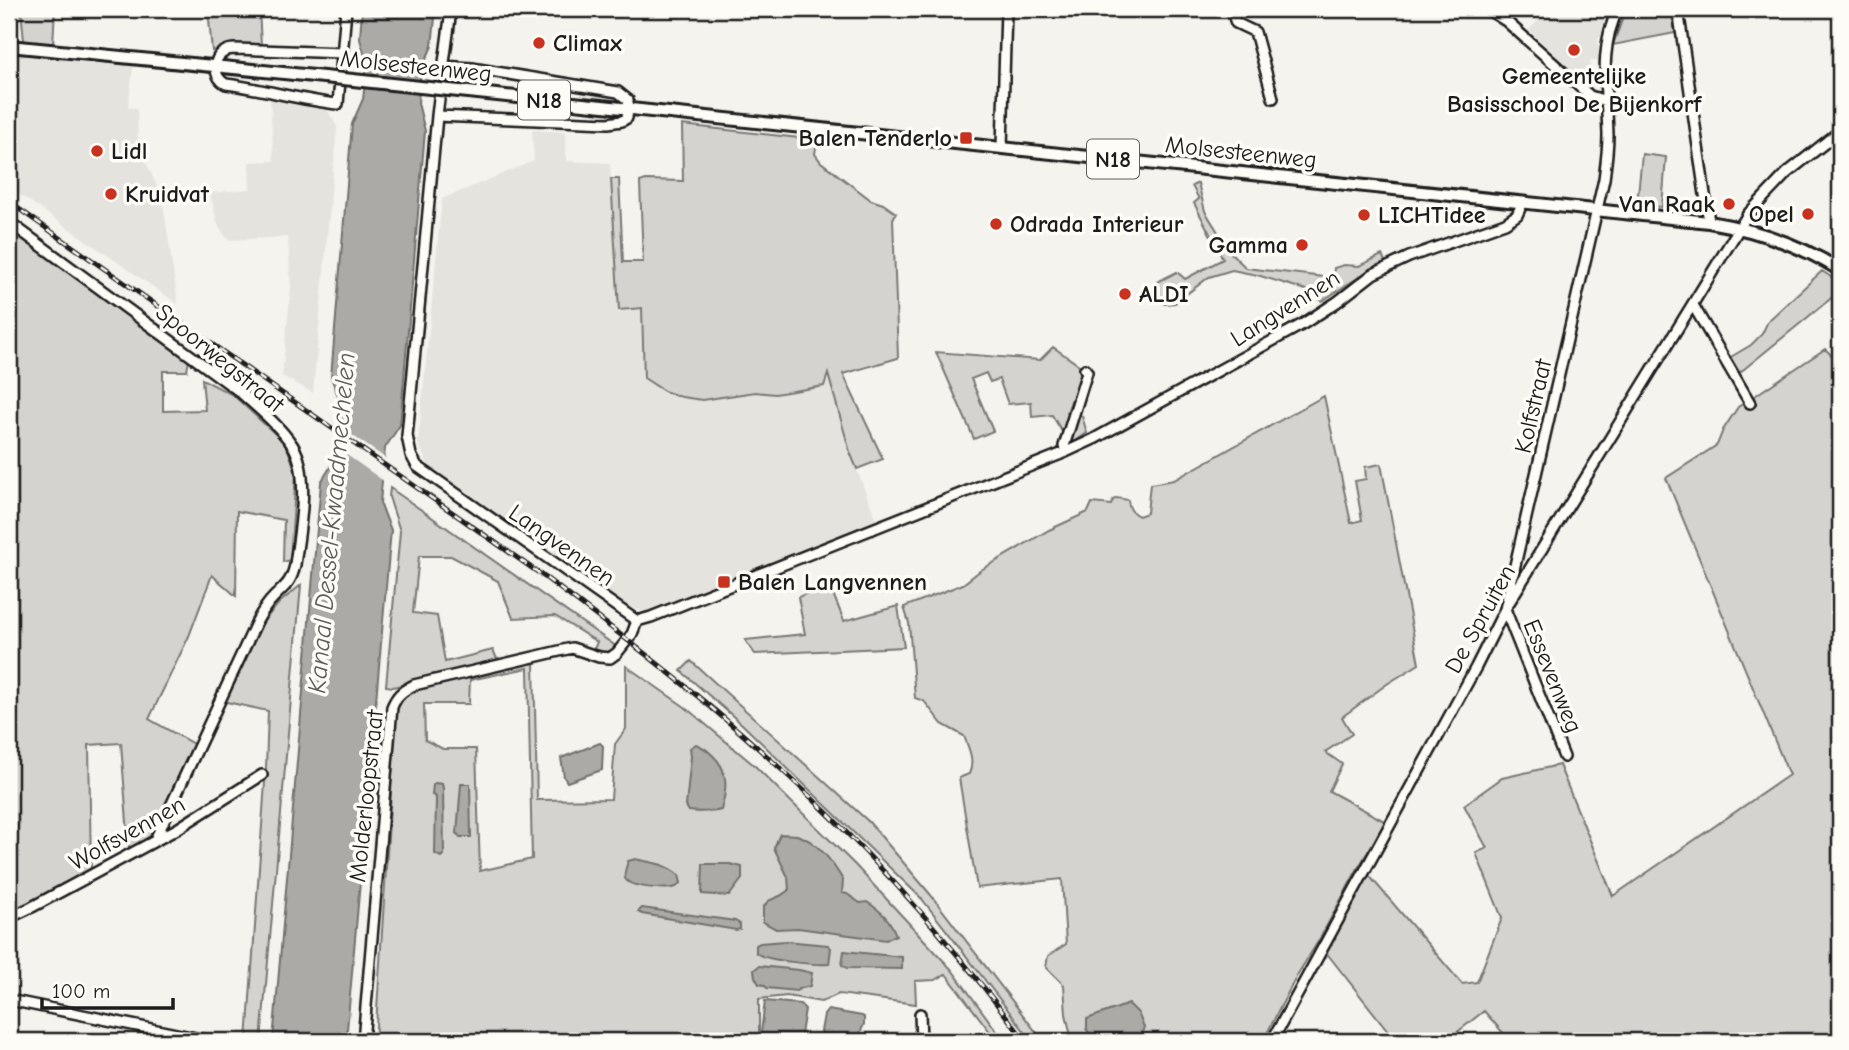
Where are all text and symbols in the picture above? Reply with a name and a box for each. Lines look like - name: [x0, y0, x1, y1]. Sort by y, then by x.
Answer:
- place label: Climax: [553, 29, 622, 57]
- marker: Climax: [531, 35, 547, 51]
- marker: Gemeentelijke Basisschool De Bijenkorf: [1566, 42, 1582, 58]
- street label: Molsesteenweg: [339, 44, 493, 88]
- place label: Gemeentelijke Basisschool De Bijenkorf: [1447, 62, 1702, 118]
- road number: N18: [518, 80, 570, 120]
- place label: Balen Tenderlo: [799, 124, 952, 152]
- marker: Balen Tenderlo: [958, 130, 974, 146]
- street label: Molsesteenweg: [1164, 130, 1318, 174]
- place label: Lidl: [111, 137, 147, 165]
- road number: N18: [1087, 140, 1139, 178]
- marker: Lidl: [89, 143, 105, 159]
- place label: Kruidvat: [125, 180, 210, 208]
- marker: Kruidvat: [103, 186, 119, 202]
- place label: Van Raak: [1619, 190, 1715, 218]
- marker: Van Raak: [1721, 196, 1737, 212]
- place label: Opel: [1749, 200, 1794, 228]
- place label: LICHTidee: [1378, 201, 1486, 229]
- marker: Opel: [1800, 206, 1816, 222]
- marker: LICHTidee: [1356, 207, 1372, 223]
- place label: Odrada Interieur: [1010, 210, 1184, 238]
- marker: Odrada Interieur: [988, 216, 1004, 232]
- place label: Gamma: [1208, 231, 1288, 259]
- marker: Gamma: [1294, 237, 1310, 253]
- street label: Langvennen: [1225, 263, 1345, 353]
- place label: ALDI: [1139, 280, 1189, 308]
- marker: ALDI: [1117, 286, 1133, 302]
- street label: Spoorwegstraat: [150, 298, 291, 419]
- water label: Kanaal Dessel-Kwaadmechelen: [302, 351, 362, 695]
- street label: Kolfstraat: [1509, 355, 1558, 456]
- street label: Langvennen: [503, 498, 621, 592]
- street label: De Spruiten: [1439, 560, 1521, 678]
- place label: Balen Langvennen: [738, 568, 927, 596]
- marker: Balen Langvennen: [716, 574, 732, 590]
- street label: Essevenweg: [1518, 615, 1588, 737]
- street label: Molderloopstraat: [343, 707, 389, 884]
- street label: Wolfsvennen: [64, 790, 190, 876]
- scale bar: [42, 966, 173, 1010]
- text: 100 m: [52, 979, 110, 1003]

